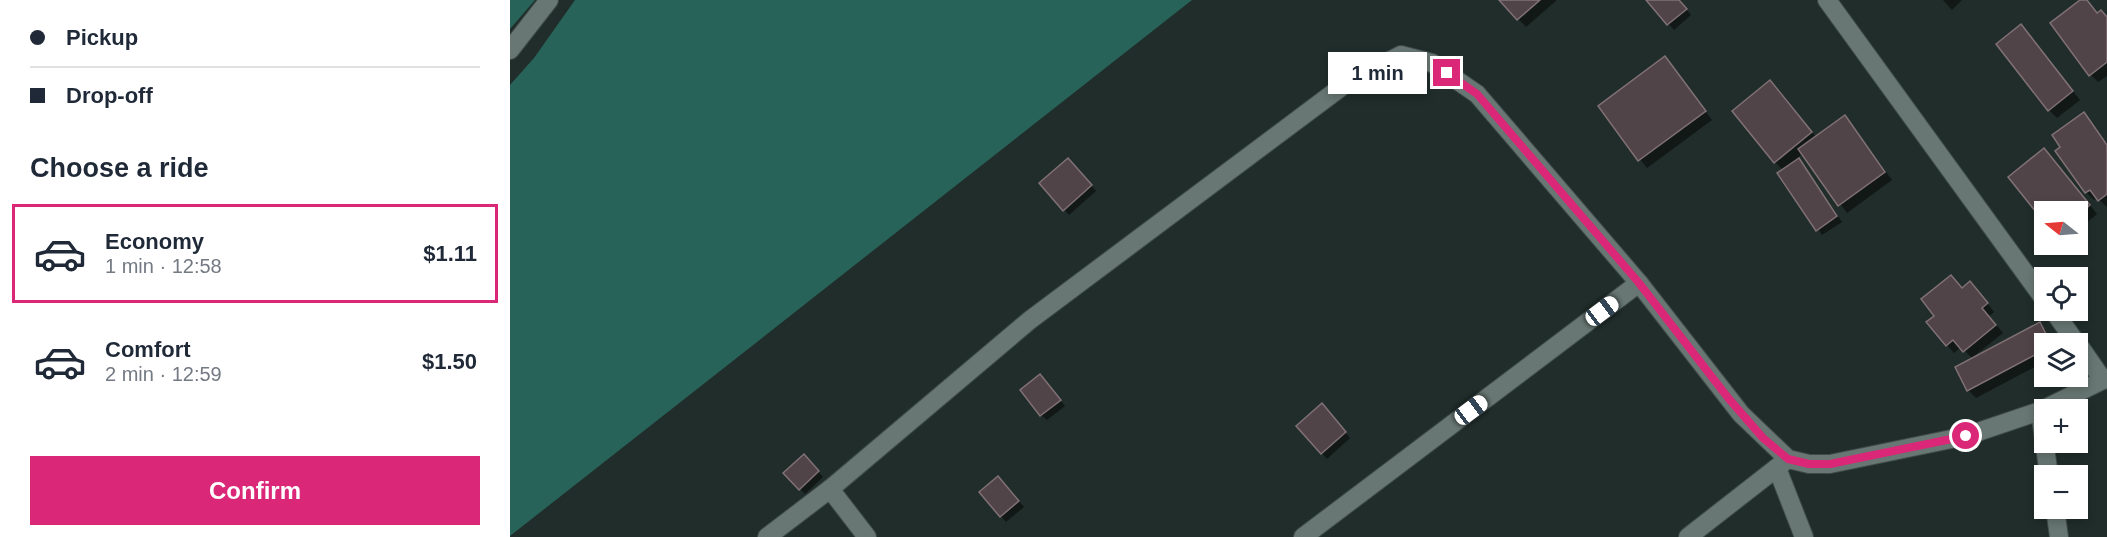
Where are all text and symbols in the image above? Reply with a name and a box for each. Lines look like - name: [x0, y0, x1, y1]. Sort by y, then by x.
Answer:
- text: Pickup: [66, 25, 138, 50]
- callout: 1 min: [1327, 52, 1426, 94]
- route end: [1433, 59, 1460, 86]
- text: 1 min: [1351, 62, 1404, 84]
- text: Drop-off: [66, 83, 153, 108]
- text: Choose a ride: [30, 153, 209, 183]
- north arrow: [2034, 201, 2088, 255]
- map controls: [2034, 201, 2088, 519]
- icon: car: [33, 227, 87, 281]
- text: Economy: [105, 229, 204, 254]
- text: $1.11: [423, 241, 477, 266]
- text: 1 min · 12:58: [105, 255, 222, 277]
- button: locate: [2034, 267, 2088, 321]
- car: [1582, 293, 1622, 329]
- button: layers: [2034, 333, 2088, 387]
- icon: car: [33, 335, 87, 389]
- text: Comfort: [105, 337, 191, 362]
- text: $1.50: [422, 349, 477, 374]
- text: 2 min · 12:59: [105, 363, 222, 385]
- car: [1451, 392, 1491, 428]
- button: +: [2034, 399, 2088, 453]
- route start: [1952, 422, 1979, 449]
- button: Confirm: [30, 456, 480, 525]
- button: −: [2034, 465, 2088, 519]

